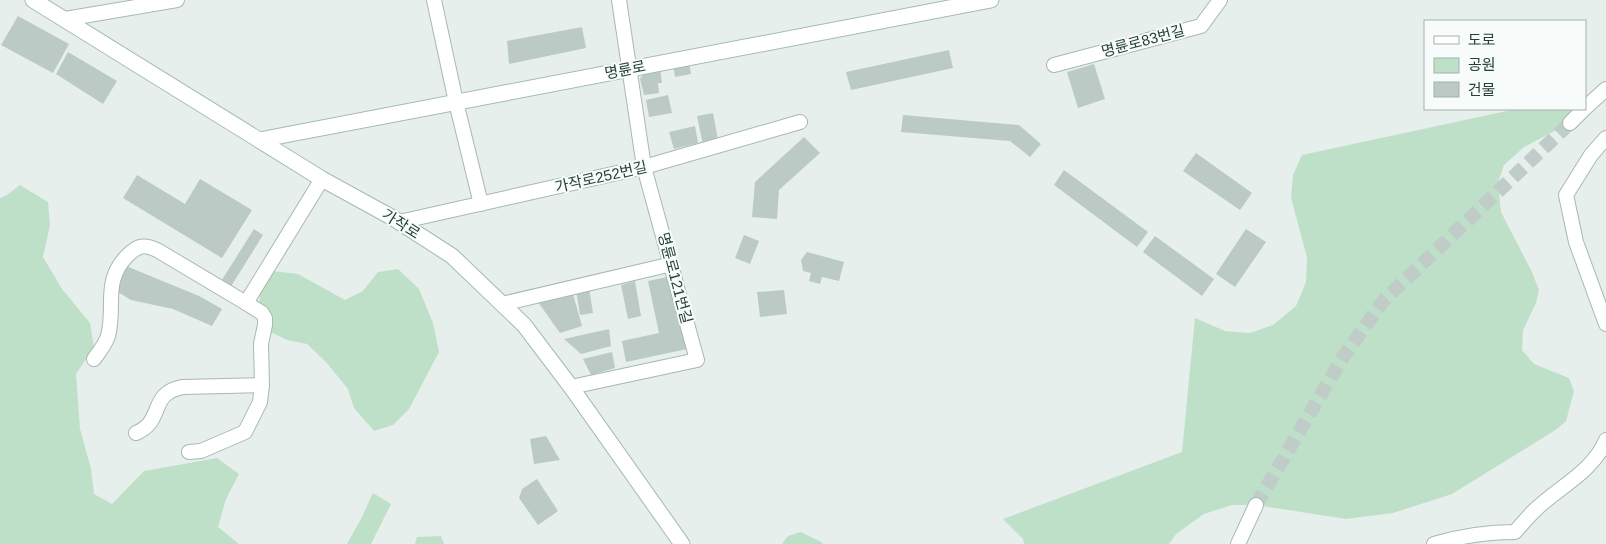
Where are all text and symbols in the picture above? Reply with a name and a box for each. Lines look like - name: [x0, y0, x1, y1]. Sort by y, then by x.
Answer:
- legend: [1424, 20, 1586, 110]
- street label: 명륜로83번길: [1099, 21, 1186, 60]
- text: 도로: [1468, 31, 1496, 48]
- text: 공원: [1468, 56, 1496, 73]
- street label: 명륜로: [603, 57, 647, 82]
- text: 건물: [1468, 81, 1496, 98]
- street label: 가작로252번길: [553, 158, 649, 195]
- street label: 가작로: [379, 205, 423, 242]
- street label: 명륜로121번길: [655, 230, 696, 325]

